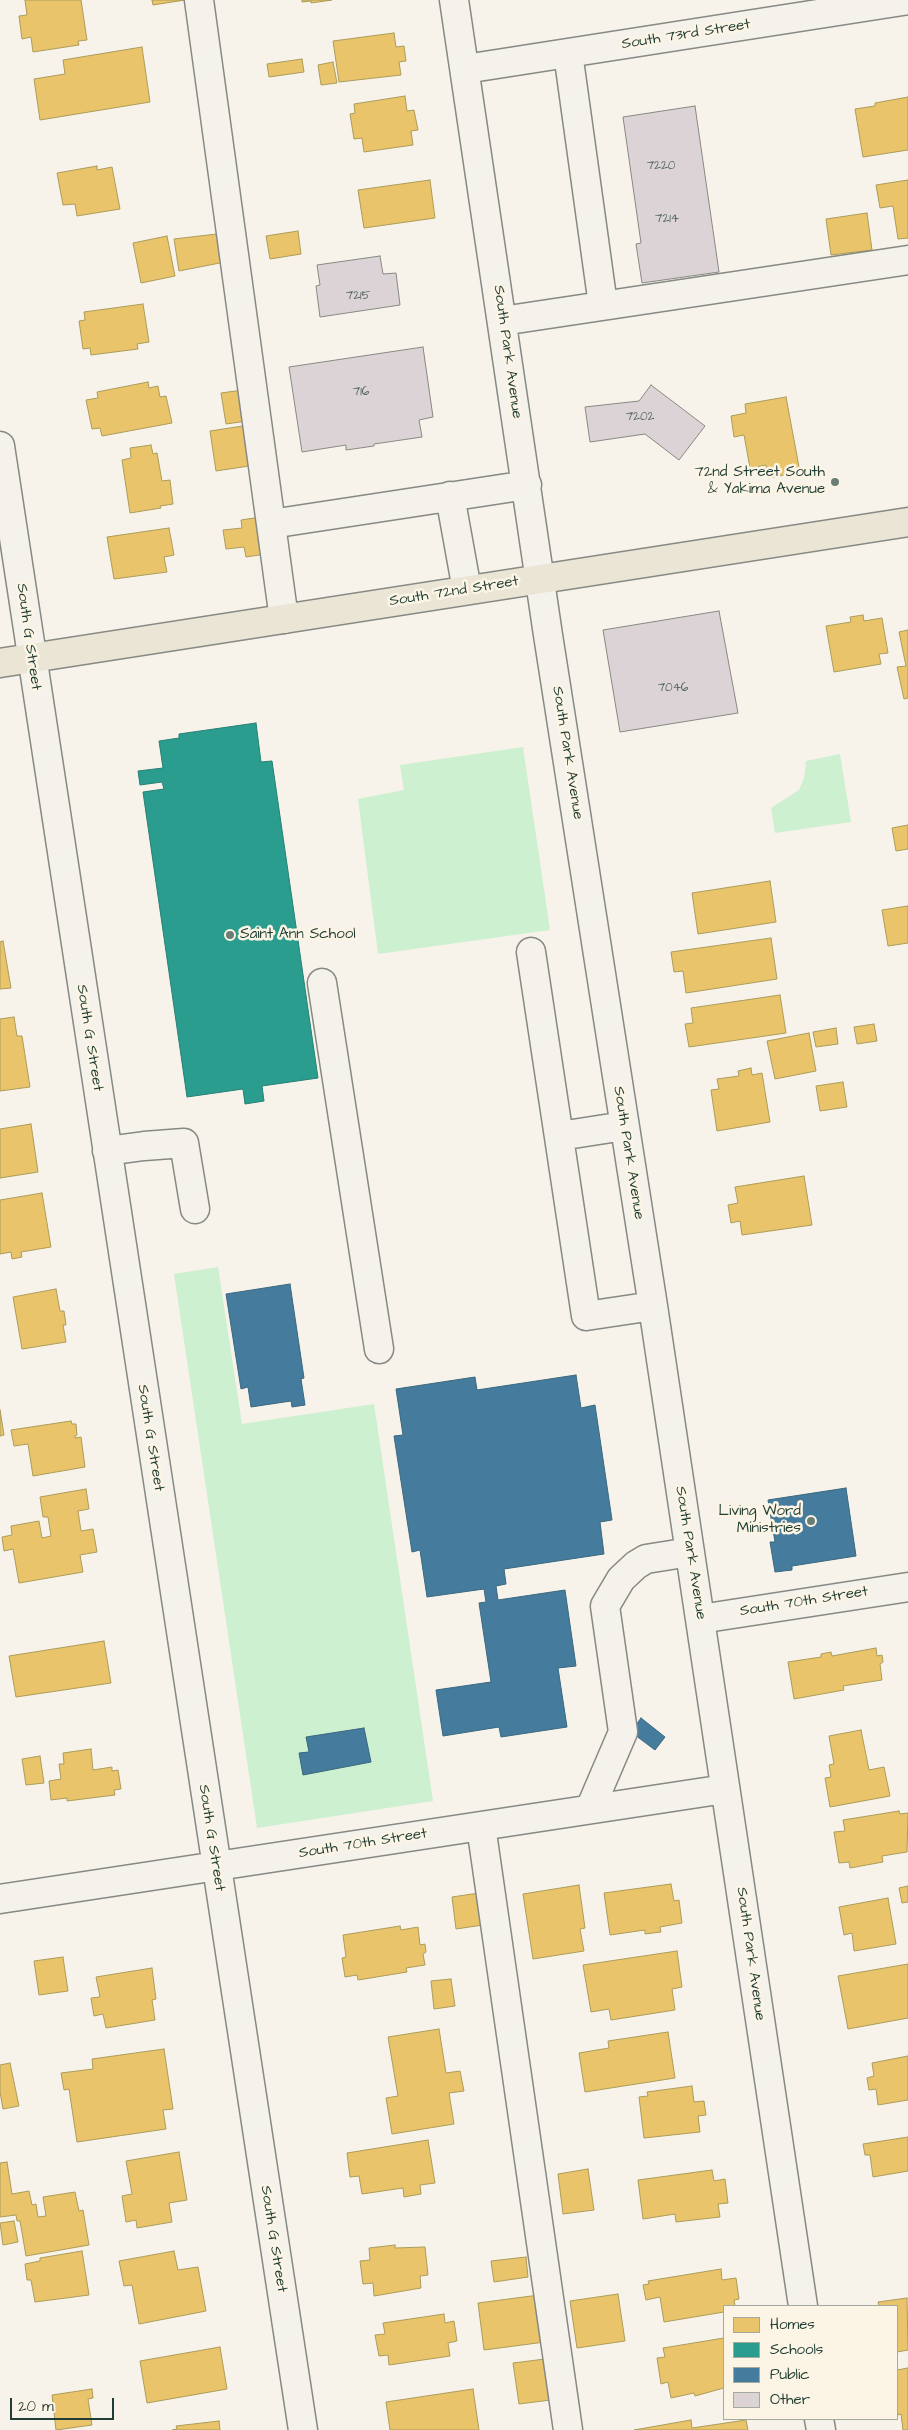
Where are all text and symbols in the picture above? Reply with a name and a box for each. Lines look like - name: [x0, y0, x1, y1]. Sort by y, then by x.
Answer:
- street label: South 73rd Street: [620, 16, 752, 54]
- house number: 7220: [647, 159, 675, 173]
- house number: 7214: [655, 212, 679, 226]
- street label: South Park Avenue: [489, 284, 525, 420]
- house number: 7215: [346, 289, 370, 303]
- house number: 716: [353, 385, 369, 399]
- house number: 7202: [626, 410, 654, 424]
- place label: 72nd Street South & Yakima Avenue: [695, 464, 825, 499]
- marker: 72nd Street South & Yakima Avenue: [829, 476, 841, 488]
- street label: South 72nd Street: [388, 573, 520, 611]
- street label: South G Street: [12, 582, 44, 692]
- house number: 7046: [658, 681, 688, 695]
- street label: South Park Avenue: [548, 685, 586, 821]
- place label: Saint Ann School: [240, 926, 356, 944]
- marker: Saint Ann School: [224, 929, 236, 941]
- street label: South G Street: [72, 983, 106, 1093]
- street label: South Park Avenue: [609, 1085, 647, 1221]
- street label: South G Street: [133, 1383, 167, 1493]
- street label: South Park Avenue: [671, 1485, 709, 1621]
- place label: Living Word Ministries: [719, 1503, 801, 1538]
- marker: Living Word Ministries: [805, 1515, 817, 1527]
- street label: South 70th Street: [739, 1583, 869, 1621]
- street label: South G Street: [194, 1783, 228, 1893]
- street label: South 70th Street: [298, 1825, 428, 1863]
- street label: South Park Avenue: [732, 1886, 768, 2022]
- street label: South G Street: [256, 2184, 290, 2294]
- legend: [723, 2305, 898, 2420]
- text: Homes: [770, 2314, 815, 2335]
- text: Schools: [770, 2339, 823, 2360]
- text: Public: [770, 2364, 810, 2385]
- scale bar: [12, 2388, 116, 2420]
- text: Other: [770, 2389, 810, 2410]
- text: 20 m: [18, 2396, 54, 2417]

